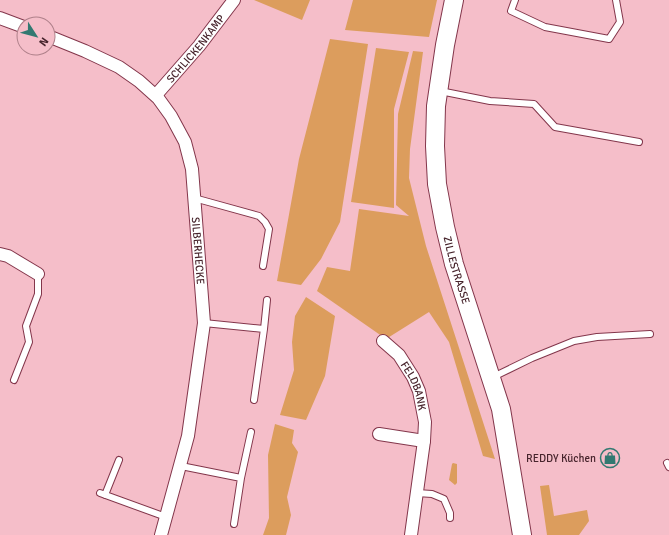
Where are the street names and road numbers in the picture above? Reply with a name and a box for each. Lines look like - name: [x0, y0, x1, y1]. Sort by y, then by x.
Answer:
- street label: SCHLICKENKAMP: [164, 12, 227, 85]
- street label: SILBERHECKE: [189, 217, 207, 285]
- street label: ZILLESTRASSE: [441, 235, 473, 306]
- street label: FELDBANK: [398, 359, 429, 412]

